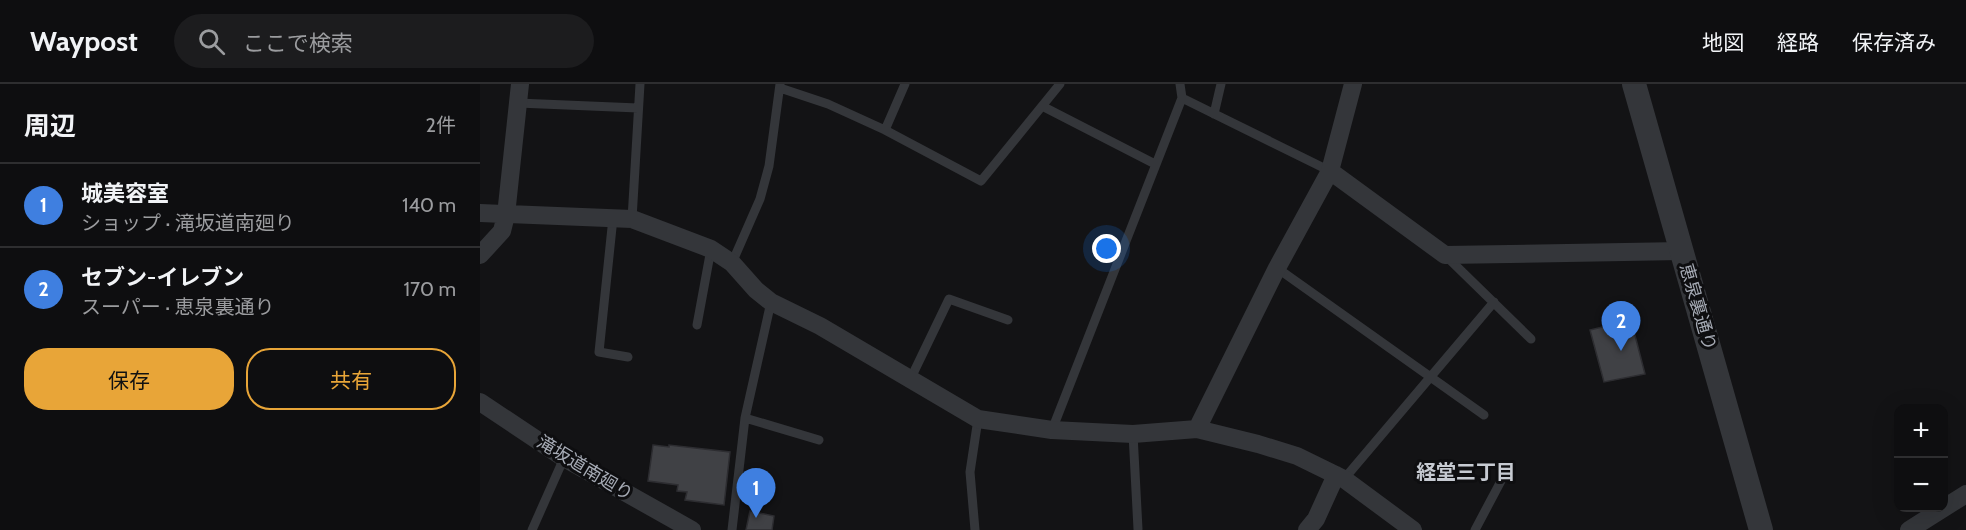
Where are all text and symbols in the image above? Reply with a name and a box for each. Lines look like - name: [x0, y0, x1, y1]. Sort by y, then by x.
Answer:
- search box: [174, 14, 594, 68]
- text: Waypost: [30, 24, 138, 58]
- icon: search: [195, 25, 228, 58]
- text: ここで検索: [243, 30, 353, 57]
- text: 地図: [1702, 30, 1744, 55]
- text: 経路: [1777, 30, 1819, 55]
- text: 保存済み: [1852, 30, 1936, 55]
- text: 周辺: [24, 110, 76, 142]
- text: 2件: [426, 113, 456, 137]
- text: 城美容室: [81, 180, 169, 207]
- text: 1: [40, 193, 47, 217]
- text: 140 m: [402, 193, 456, 217]
- text: ショップ · 滝坂道南廻り: [81, 211, 295, 235]
- your location: [1092, 234, 1121, 263]
- street label: 恵泉裏通り: [1675, 261, 1721, 353]
- text: セブン-イレブン: [81, 264, 244, 291]
- text: 2: [38, 277, 49, 301]
- text: 170 m: [404, 277, 456, 301]
- text: スーパー · 恵泉裏通り: [81, 295, 275, 319]
- pin: 2: [1602, 302, 1640, 351]
- button: 保存: [24, 348, 234, 410]
- button: 共有: [246, 348, 456, 410]
- map controls: [1894, 404, 1948, 512]
- button: +: [1894, 404, 1948, 458]
- street label: 滝坂道南廻り: [533, 431, 637, 505]
- button: −: [1894, 458, 1948, 512]
- district label: 経堂三丁目: [1416, 460, 1516, 484]
- pin: 1: [736, 468, 776, 518]

